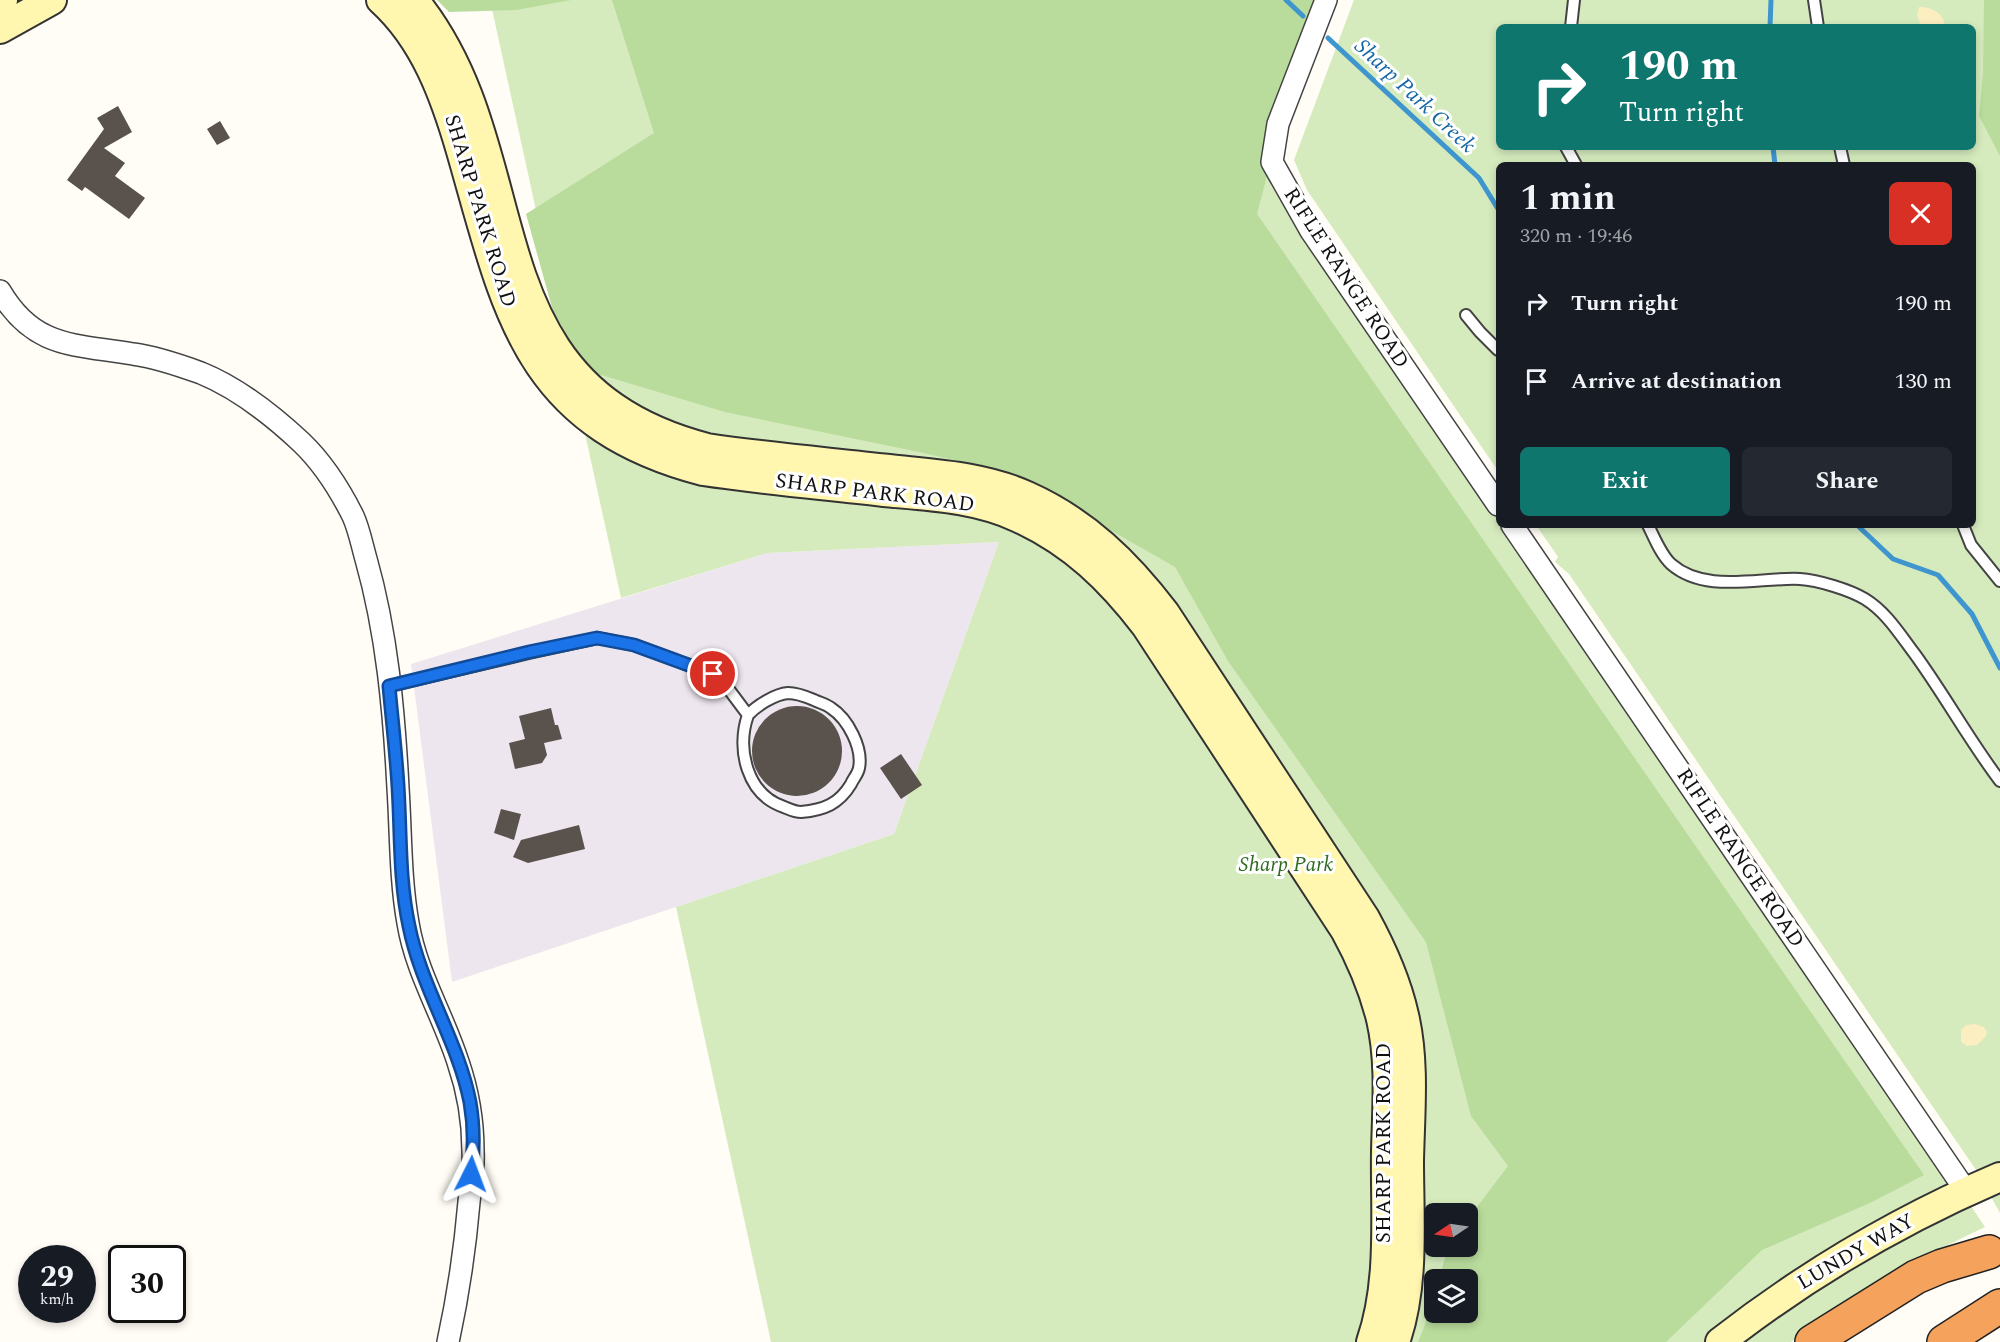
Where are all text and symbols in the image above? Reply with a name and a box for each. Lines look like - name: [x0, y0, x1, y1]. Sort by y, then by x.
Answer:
- water label: Sharp Park Creek: [1347, 31, 1483, 161]
- text: 190 m: [1619, 35, 1738, 98]
- icon: right: [1520, 48, 1598, 126]
- text: Turn right: [1619, 92, 1744, 134]
- street label: SHARP PARK ROAD: [435, 111, 525, 311]
- text: 1 min: [1520, 171, 1616, 226]
- street label: RIFLE RANGE ROAD: [1275, 181, 1417, 375]
- button: close: [1889, 182, 1952, 245]
- text: 320 m · 19:46: [1520, 221, 1632, 251]
- icon: right: [1520, 287, 1553, 320]
- text: Turn right: [1571, 287, 1678, 320]
- text: 190 m: [1895, 287, 1952, 320]
- icon: arrive: [1520, 365, 1553, 398]
- text: Arrive at destination: [1571, 365, 1782, 398]
- text: 130 m: [1895, 365, 1952, 398]
- button: Exit: [1520, 447, 1730, 516]
- button: Share: [1742, 447, 1952, 516]
- street label: SHARP PARK ROAD: [774, 465, 976, 521]
- pin: [687, 648, 738, 699]
- icon: arrive: [696, 657, 729, 690]
- street label: RIFLE RANGE ROAD: [1668, 762, 1812, 954]
- park label: Sharp Park: [1239, 849, 1333, 881]
- street label: SHARP PARK ROAD: [1368, 1043, 1400, 1243]
- position arrow: [439, 1142, 503, 1206]
- north arrow: [1424, 1203, 1478, 1257]
- map controls: [1424, 1203, 1478, 1323]
- street label: LUNDY WAY: [1791, 1205, 1921, 1299]
- speed limit sign: 30: [108, 1245, 186, 1323]
- text: 29: [40, 1254, 74, 1300]
- button: layers: [1424, 1269, 1478, 1323]
- text: km/h: [40, 1288, 74, 1311]

